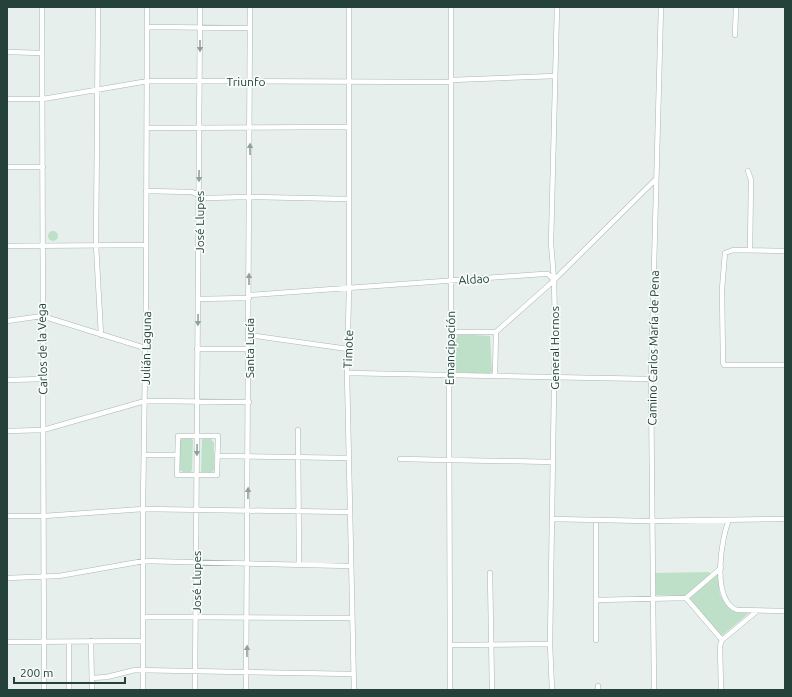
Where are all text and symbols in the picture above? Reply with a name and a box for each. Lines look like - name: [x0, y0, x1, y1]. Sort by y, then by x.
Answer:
- one-way arrow: [197, 40, 203, 53]
- street label: Triunfo: [226, 75, 266, 88]
- one-way arrow: [247, 142, 253, 155]
- one-way arrow: [196, 170, 202, 183]
- street label: José Llupes: [193, 191, 206, 253]
- street label: Camino Carlos María de Pena: [645, 270, 661, 426]
- street label: Aldao: [458, 271, 490, 287]
- one-way arrow: [246, 272, 252, 285]
- street label: Carlos de la Vega: [35, 303, 49, 395]
- street label: General Hornos: [548, 306, 561, 390]
- street label: Julián Laguna: [139, 311, 153, 385]
- street label: Emancipación: [443, 311, 457, 385]
- one-way arrow: [194, 314, 201, 326]
- street label: Santa Lucía: [243, 318, 256, 378]
- street label: Timote: [341, 330, 355, 368]
- one-way arrow: [194, 444, 200, 457]
- one-way arrow: [245, 486, 251, 499]
- street label: José Llupes: [190, 551, 203, 613]
- one-way arrow: [244, 644, 250, 657]
- scale bar: [14, 659, 125, 685]
- text: 200 m: [20, 666, 53, 679]

